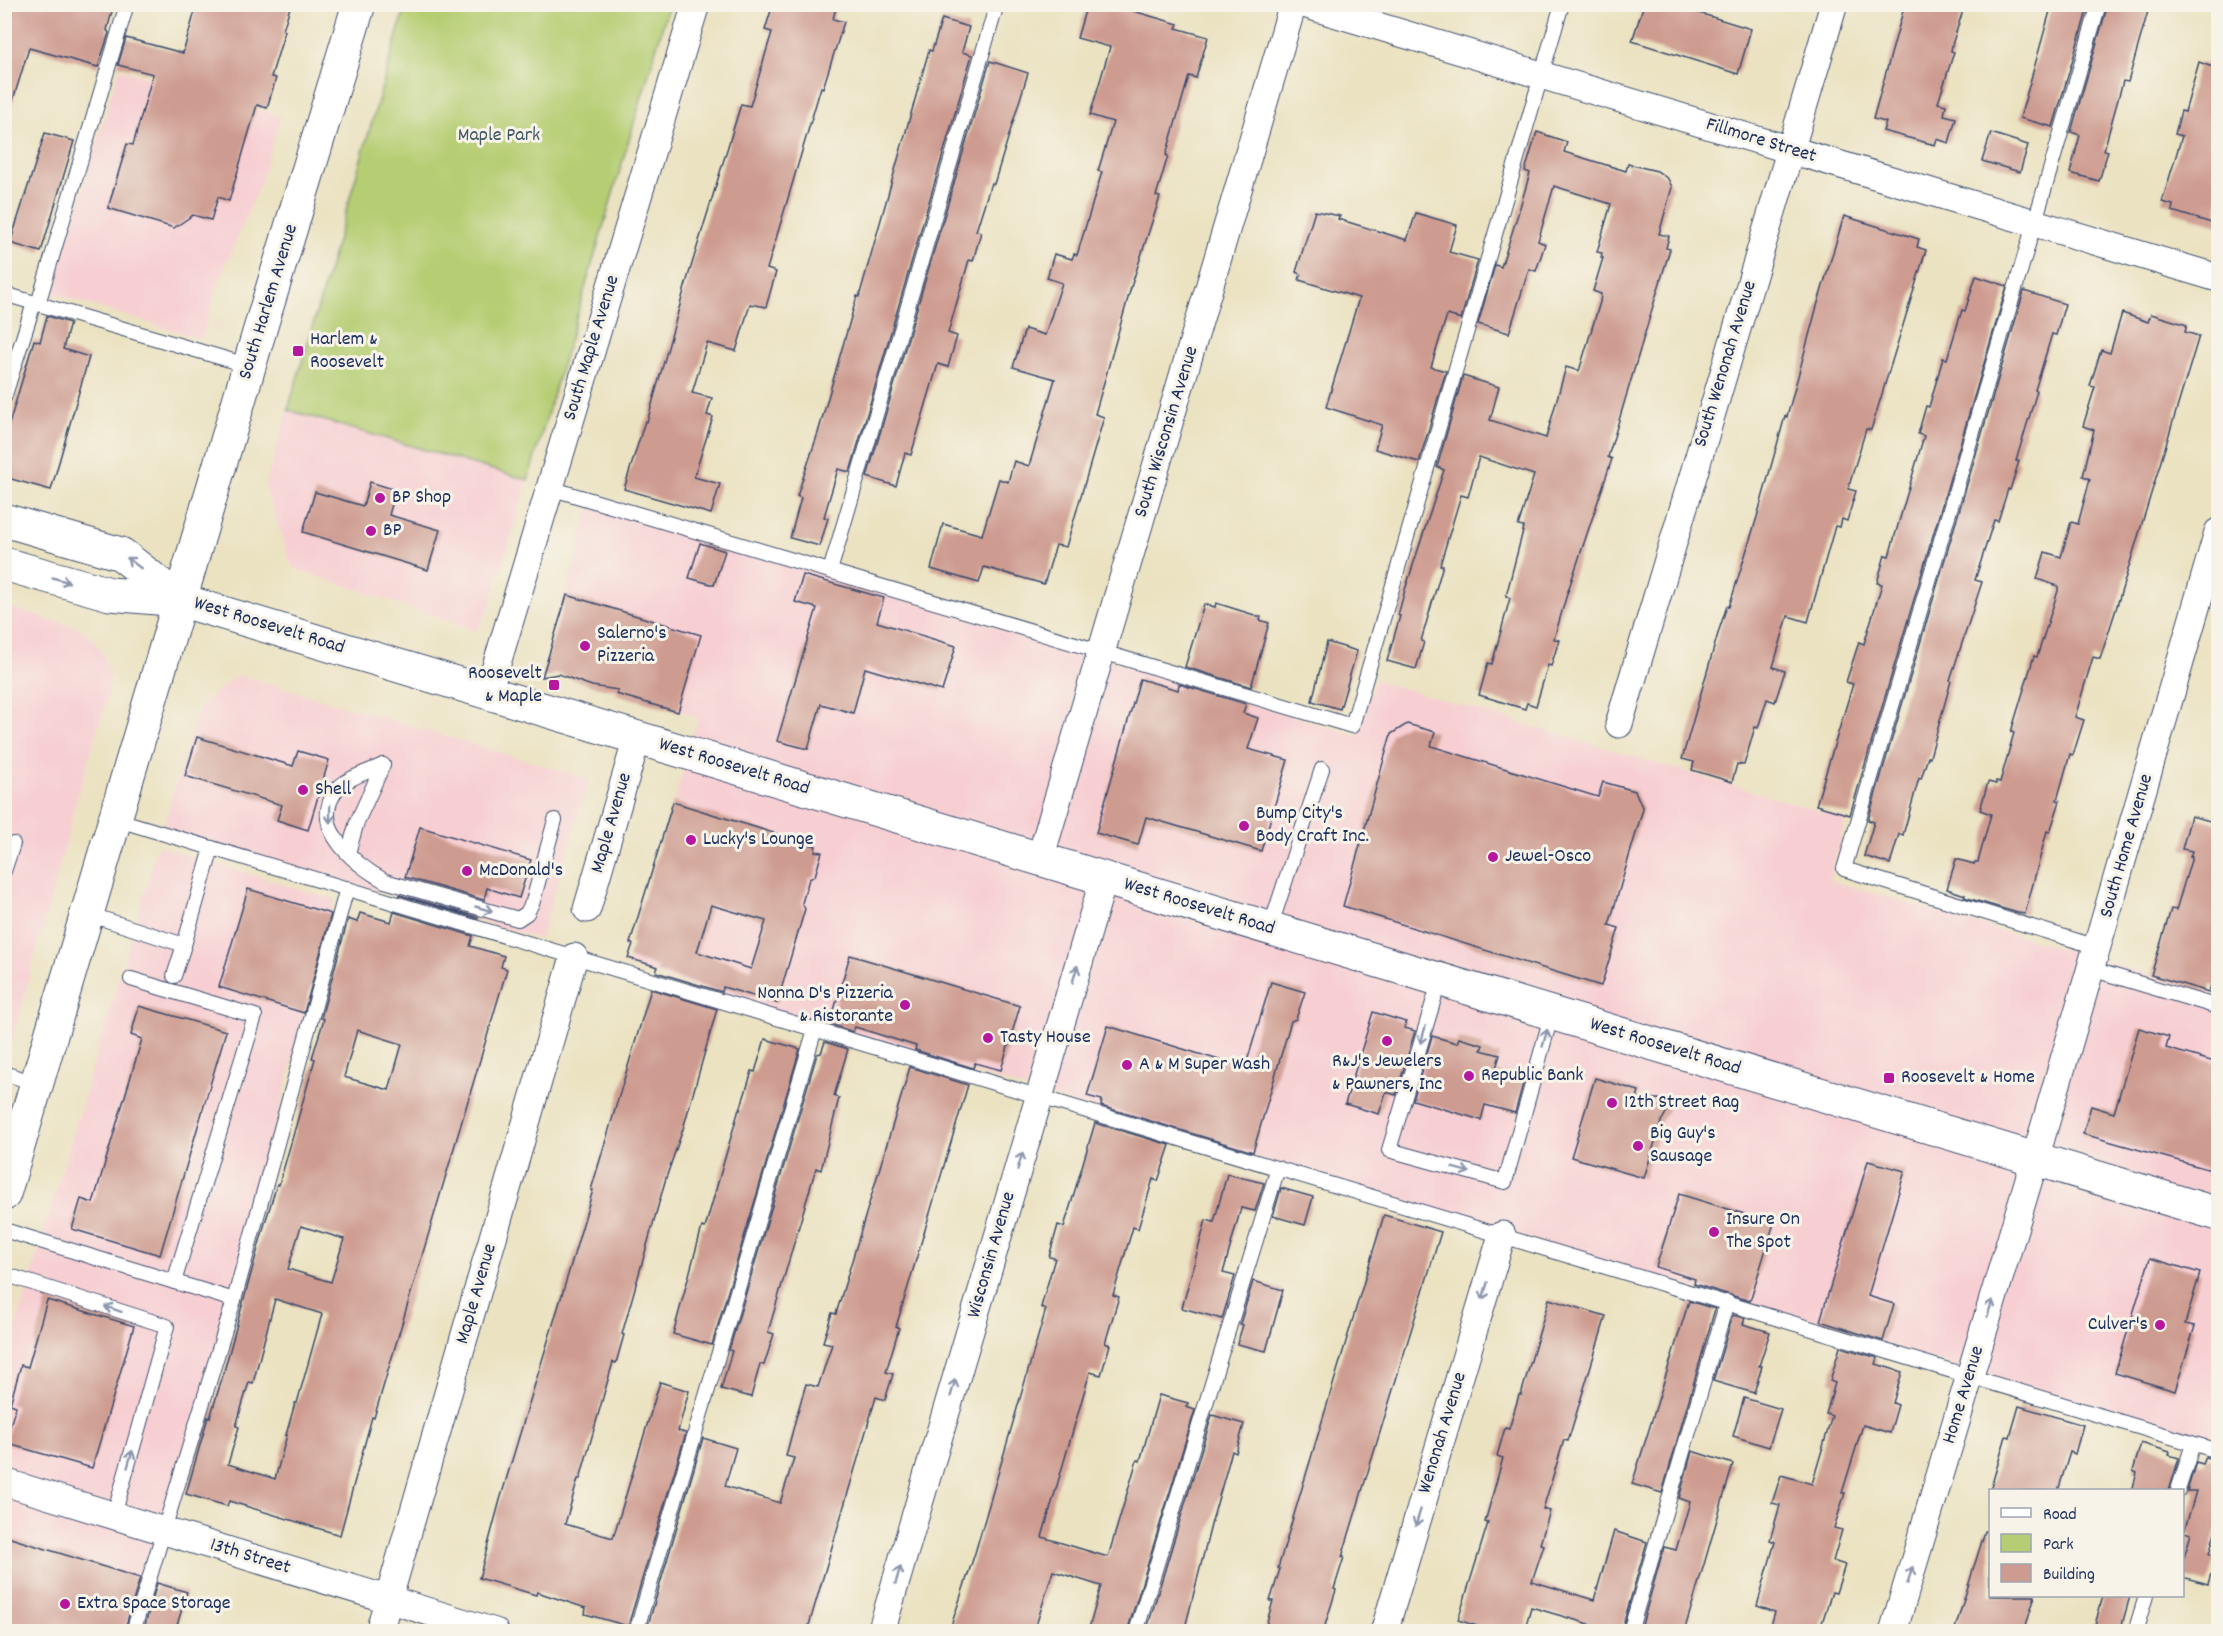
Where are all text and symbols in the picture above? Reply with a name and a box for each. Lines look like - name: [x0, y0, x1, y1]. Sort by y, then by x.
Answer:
- street label: Fillmore Street: [1702, 111, 1820, 171]
- park label: Maple Park: [458, 122, 540, 150]
- street label: South Harlem Avenue: [232, 221, 306, 383]
- street label: South Maple Avenue: [557, 272, 627, 424]
- street label: South Wenonah Avenue: [1687, 277, 1765, 451]
- place label: Harlem & Roosevelt: [310, 326, 384, 377]
- street label: South Wisconsin Avenue: [1128, 343, 1206, 521]
- marker: Harlem & Roosevelt: [291, 344, 305, 358]
- place label: BP Shop: [392, 484, 451, 512]
- marker: BP Shop: [373, 491, 387, 505]
- place label: BP: [383, 517, 402, 545]
- marker: BP: [364, 524, 378, 538]
- one-way arrow: [126, 557, 142, 570]
- one-way arrow: [51, 575, 70, 586]
- street label: West Roosevelt Road: [190, 590, 348, 662]
- place label: Salerno's Pizzeria: [597, 620, 667, 671]
- marker: Salerno's Pizzeria: [578, 639, 592, 653]
- place label: Roosevelt & Maple: [468, 660, 542, 711]
- marker: Roosevelt & Maple: [547, 678, 561, 692]
- street label: West Roosevelt Road: [655, 731, 813, 803]
- street label: Maple Avenue: [584, 769, 640, 876]
- street label: South Home Avenue: [2093, 771, 2161, 921]
- place label: Shell: [315, 776, 352, 804]
- marker: Shell: [296, 783, 310, 797]
- place label: Bump City's Body Craft Inc.: [1256, 800, 1369, 851]
- one-way arrow: [324, 804, 335, 824]
- marker: Bump City's Body Craft Inc.: [1237, 819, 1251, 833]
- place label: Lucky's Lounge: [703, 826, 814, 854]
- marker: Lucky's Lounge: [684, 833, 698, 847]
- place label: Jewel-Osco: [1505, 843, 1591, 871]
- marker: Jewel-Osco: [1486, 850, 1500, 864]
- place label: McDonald's: [479, 857, 563, 885]
- marker: McDonald's: [460, 864, 474, 878]
- street label: West Roosevelt Road: [1120, 871, 1278, 943]
- one-way arrow: [474, 904, 493, 915]
- one-way arrow: [1070, 965, 1082, 984]
- place label: Nonna D's Pizzeria & Ristorante: [757, 980, 894, 1031]
- marker: Nonna D's Pizzeria & Ristorante: [898, 998, 912, 1012]
- street label: West Roosevelt Road: [1586, 1011, 1744, 1083]
- place label: Tasty House: [1000, 1024, 1091, 1052]
- one-way arrow: [1417, 1026, 1428, 1045]
- one-way arrow: [1540, 1029, 1551, 1048]
- marker: Tasty House: [981, 1031, 995, 1045]
- marker: R&J's Jewelers & Pawners, Inc: [1380, 1034, 1394, 1048]
- place label: R&J's Jewelers & Pawners, Inc: [1332, 1048, 1442, 1099]
- place label: A & M Super Wash: [1139, 1051, 1270, 1079]
- marker: A & M Super Wash: [1120, 1058, 1134, 1072]
- place label: Republic Bank: [1481, 1062, 1583, 1090]
- place label: Roosevelt & Home: [1901, 1064, 2035, 1092]
- marker: Republic Bank: [1462, 1069, 1476, 1083]
- marker: Roosevelt & Home: [1882, 1071, 1896, 1085]
- place label: 12th Street Rag: [1624, 1089, 1739, 1117]
- marker: 12th Street Rag: [1605, 1096, 1619, 1110]
- place label: Big Guy's Sausage: [1650, 1120, 1716, 1171]
- marker: Big Guy's Sausage: [1631, 1139, 1645, 1153]
- one-way arrow: [1015, 1152, 1026, 1171]
- one-way arrow: [1452, 1165, 1471, 1177]
- street label: Wisconsin Avenue: [961, 1188, 1023, 1322]
- place label: Insure On The Spot: [1726, 1206, 1800, 1257]
- marker: Insure On The Spot: [1707, 1225, 1721, 1239]
- street label: Maple Avenue: [449, 1240, 505, 1347]
- one-way arrow: [1479, 1281, 1490, 1300]
- one-way arrow: [1985, 1299, 1996, 1318]
- one-way arrow: [104, 1302, 123, 1313]
- place label: Culver's: [2088, 1311, 2148, 1339]
- marker: Culver's: [2153, 1318, 2167, 1332]
- street label: Home Avenue: [1936, 1342, 1992, 1447]
- street label: Wenonah Avenue: [1411, 1369, 1475, 1497]
- one-way arrow: [948, 1379, 959, 1398]
- one-way arrow: [124, 1450, 136, 1469]
- legend: [1989, 1489, 2184, 1597]
- text: Road: [2043, 1503, 2077, 1528]
- one-way arrow: [1412, 1508, 1423, 1527]
- street label: 13th Street: [206, 1531, 294, 1583]
- text: Park: [2043, 1533, 2074, 1558]
- text: Building: [2043, 1563, 2095, 1588]
- one-way arrow: [893, 1566, 904, 1585]
- one-way arrow: [1905, 1566, 1916, 1585]
- place label: Extra Space Storage: [77, 1590, 231, 1618]
- marker: Extra Space Storage: [58, 1597, 72, 1611]

